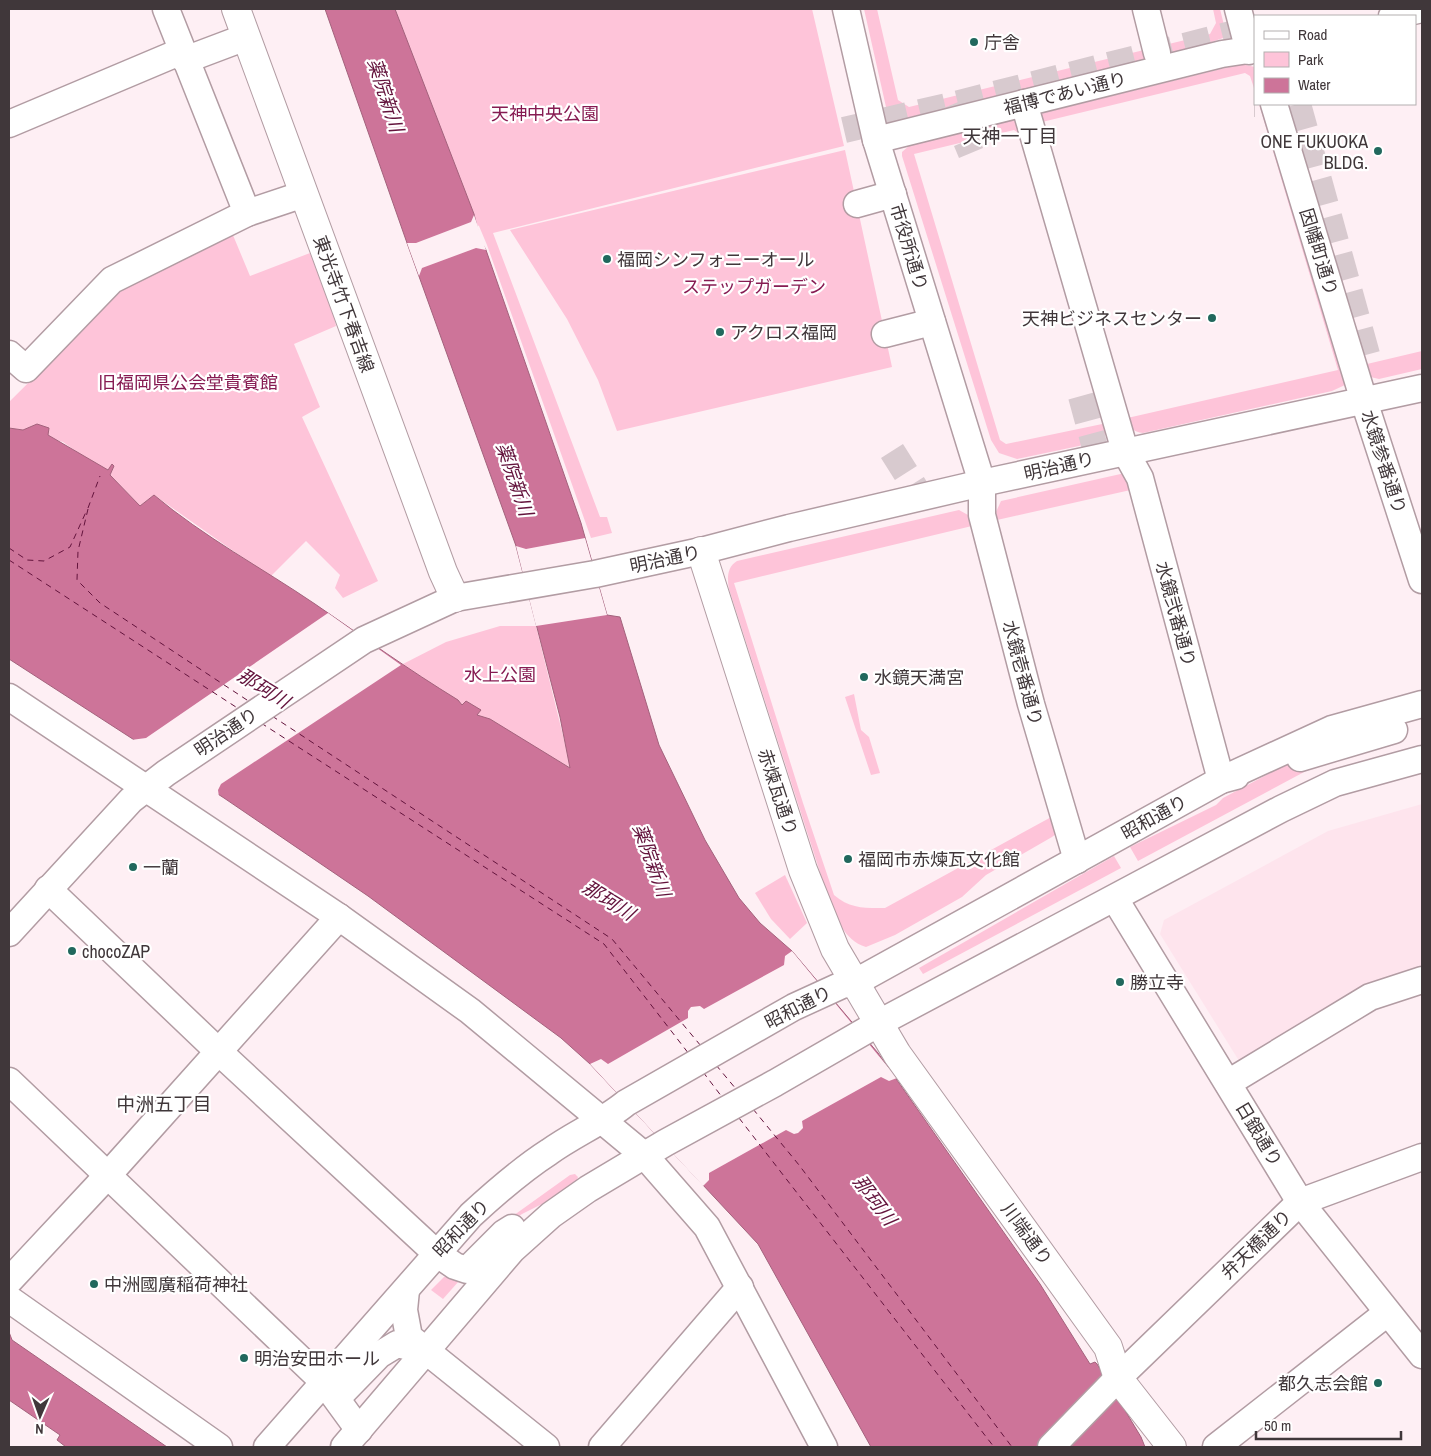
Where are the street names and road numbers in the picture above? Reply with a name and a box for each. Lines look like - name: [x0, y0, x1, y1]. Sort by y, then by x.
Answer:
- street label: 福博であい通り: [1001, 66, 1129, 120]
- street label: 市役所通り: [884, 200, 934, 294]
- street label: 因幡町通り: [1294, 205, 1344, 299]
- street label: 東光寺竹下春吉線: [308, 232, 380, 376]
- street label: 水鏡参番通り: [1355, 407, 1413, 517]
- street label: 明治通り: [1021, 446, 1097, 486]
- street label: 明治通り: [627, 539, 703, 579]
- street label: 水鏡弐番通り: [1150, 559, 1202, 669]
- street label: 水鏡壱番通り: [997, 618, 1049, 728]
- street label: 明治通り: [189, 702, 263, 762]
- street label: 赤煉瓦通り: [752, 745, 804, 839]
- street label: 昭和通り: [1116, 789, 1192, 845]
- street label: 昭和通り: [760, 980, 836, 1034]
- street label: 日銀通り: [1230, 1097, 1288, 1171]
- street label: 昭和通り: [427, 1193, 495, 1263]
- street label: 川端通り: [996, 1198, 1058, 1270]
- street label: 弁天橋通り: [1215, 1204, 1297, 1284]

